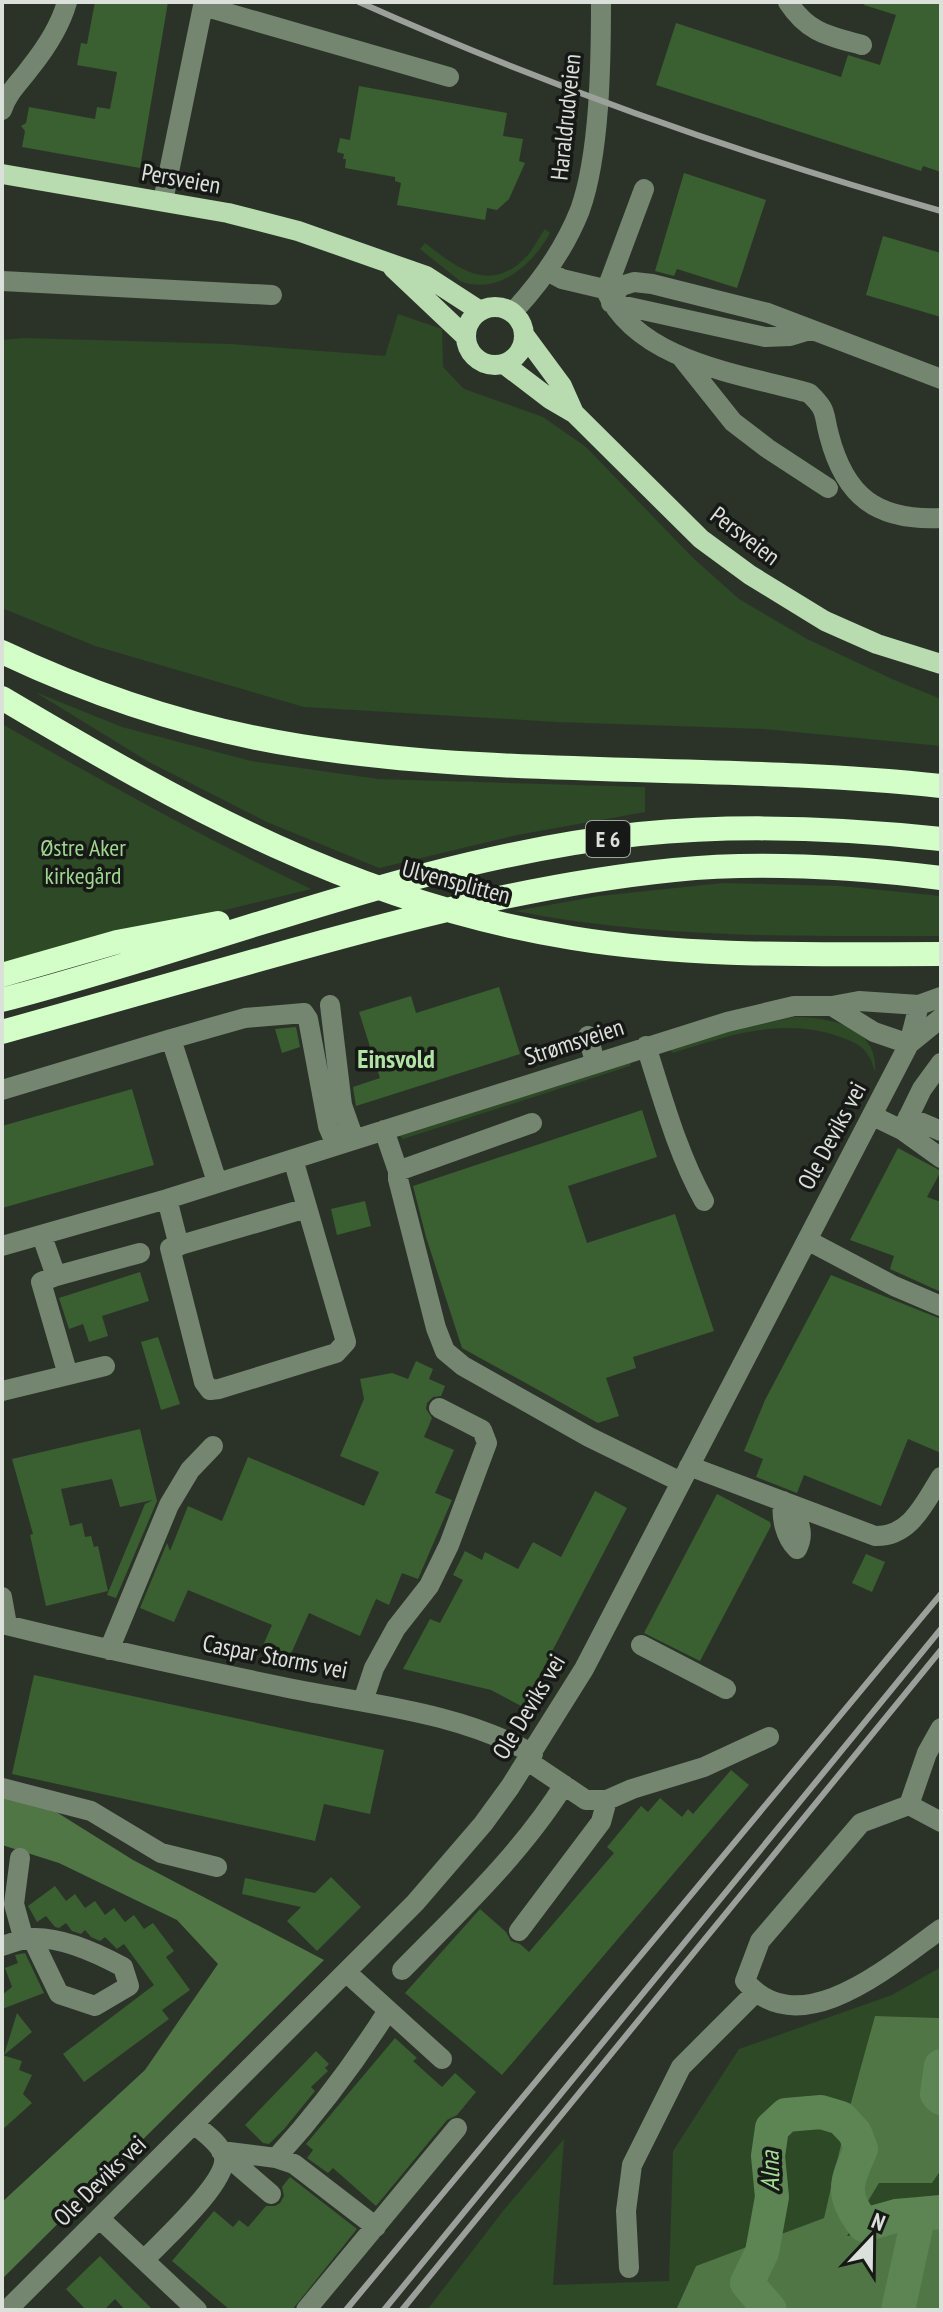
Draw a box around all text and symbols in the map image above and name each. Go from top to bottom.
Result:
street label: Haraldrudveien [543,52,588,182]
street label: Persveien [139,156,223,201]
street label: Persveien [704,499,786,572]
road number: E 6 [586,821,630,857]
park label: Østre Aker kirkegård [40,832,126,891]
street label: Ulvensplitten [399,852,514,911]
street label: Strømsveien [520,1011,627,1072]
district label: Einsvold [357,1042,435,1075]
street label: Ole Deviks vei [790,1077,873,1195]
street label: Caspar Storms vei [200,1627,350,1686]
street label: Ole Deviks vei [485,1649,572,1765]
street label: Ole Deviks vei [47,2129,153,2233]
water label: Alna [753,2149,786,2191]
north arrow [831,2200,911,2280]
text: N [868,2206,889,2237]

